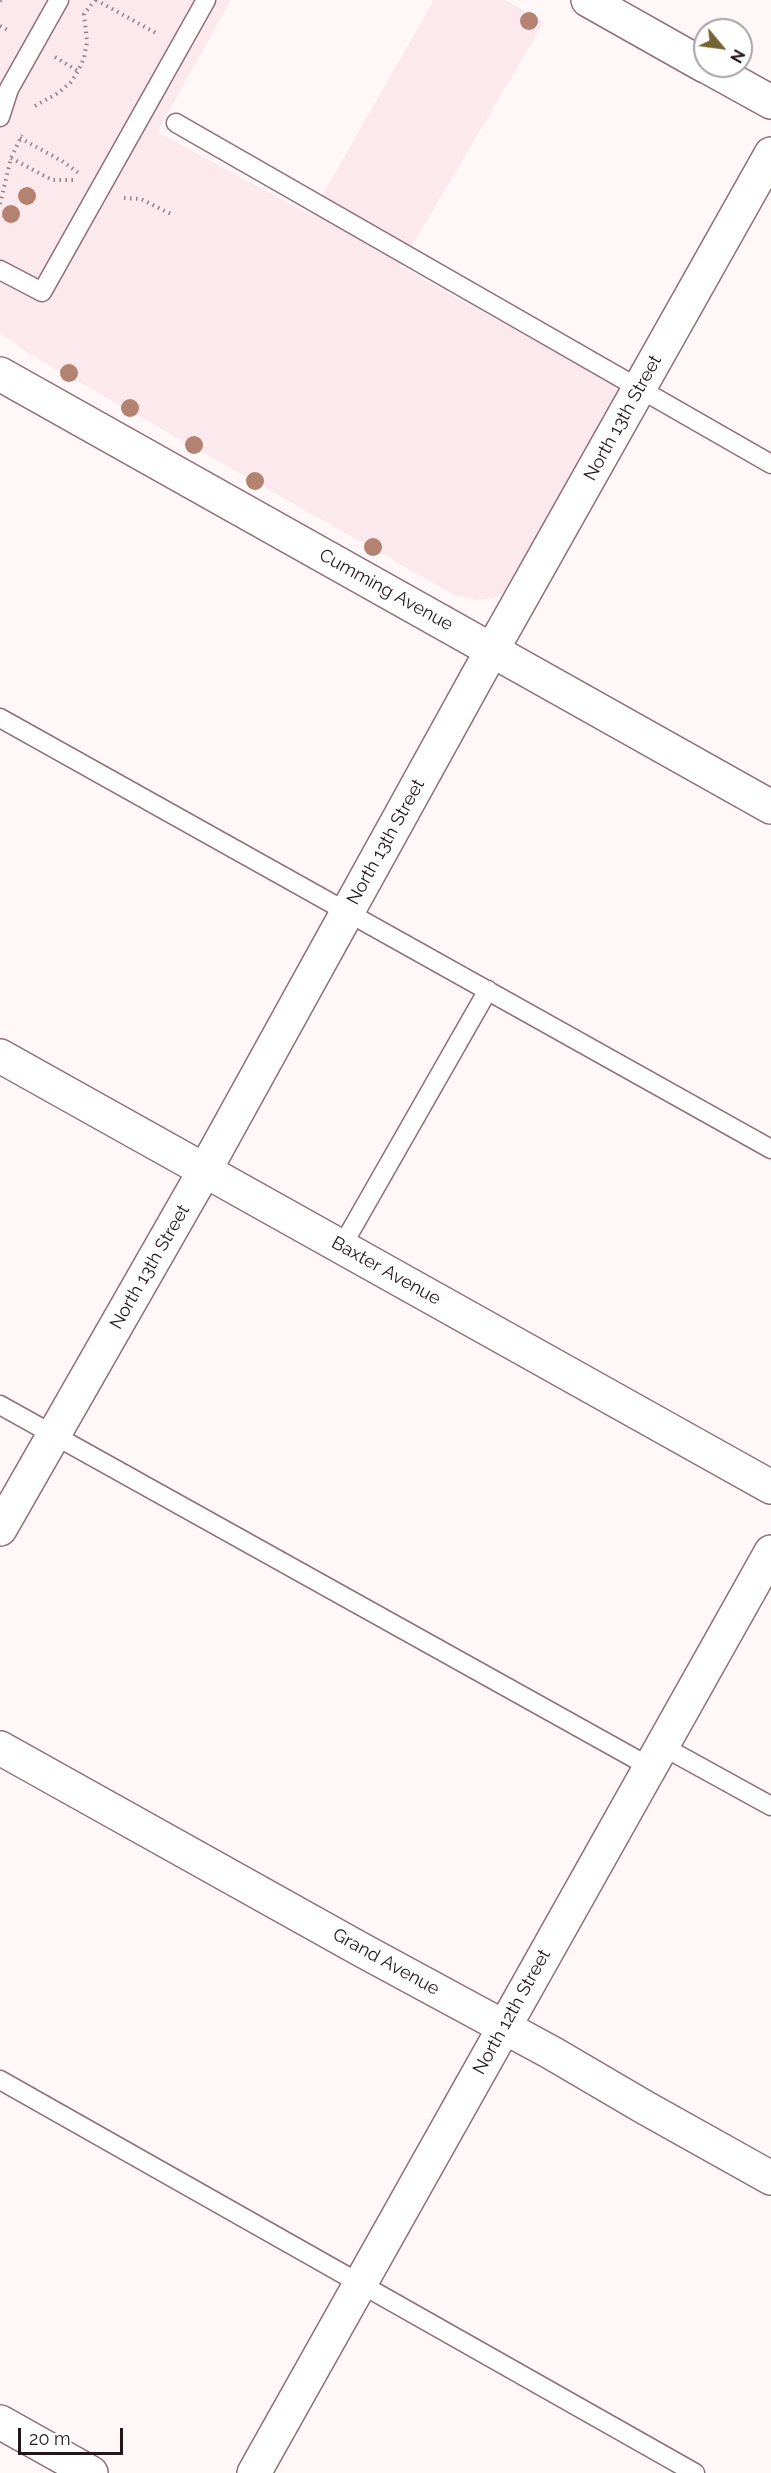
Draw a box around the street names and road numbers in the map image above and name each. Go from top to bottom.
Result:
street label: North 13th Street [580,351,666,485]
street label: Cumming Avenue [315,544,457,636]
street label: North 13th Street [343,775,429,909]
street label: North 13th Street [106,1201,194,1333]
street label: Baxter Avenue [328,1232,444,1310]
street label: Grand Avenue [329,1924,443,2000]
street label: North 12th Street [469,1946,555,2078]

